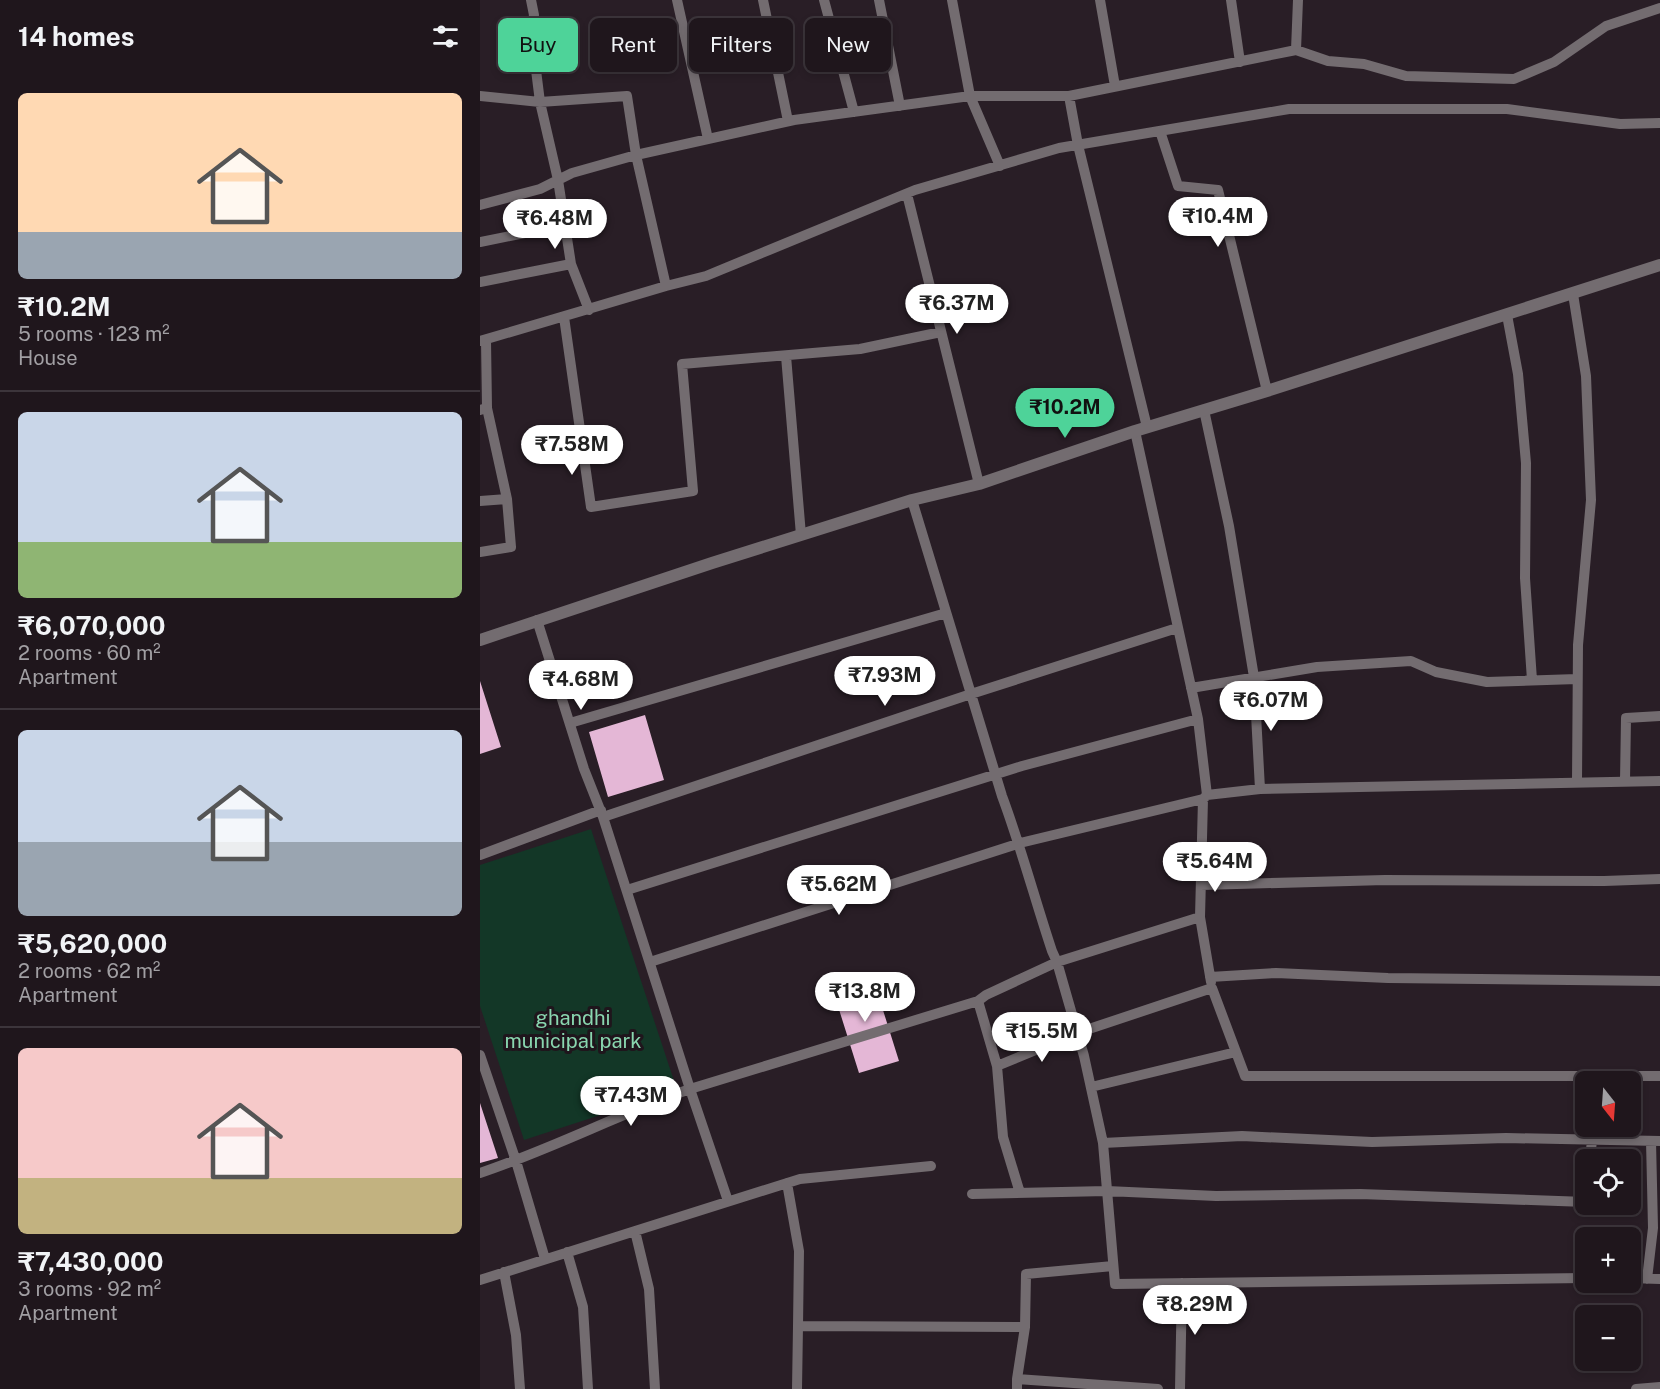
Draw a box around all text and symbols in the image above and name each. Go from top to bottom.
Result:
chip: Buy [498,18,578,72]
chip: Rent [590,18,677,72]
chip: Filters [689,18,793,72]
chip: New [805,18,891,72]
icon: filters [429,20,462,53]
text: 14 homes [18,21,134,52]
icon: home [186,132,294,240]
pin: ₹10.4M [1169,197,1267,248]
pin: ₹6.48M [506,199,604,250]
text: ₹10.4M [1182,204,1254,228]
text: ₹6.48M [517,206,593,230]
pin: ₹6.37M [908,284,1006,335]
text: ₹10.2M [18,291,111,322]
text: ₹6.37M [919,291,995,315]
text: 5 rooms · 123 m² [18,322,170,346]
text: House [18,346,78,370]
pin: ₹10.2M [1016,388,1114,439]
text: ₹10.2M [1029,395,1101,419]
pin: ₹7.58M [523,425,621,476]
text: ₹7.58M [535,432,609,456]
icon: home [186,451,294,559]
text: ₹6,070,000 [18,610,166,641]
text: 2 rooms · 60 m² [18,641,161,665]
pin: ₹7.93M [836,656,934,707]
pin: ₹4.68M [532,660,630,711]
text: ₹7.93M [848,663,922,687]
text: Apartment [18,665,118,689]
text: ₹4.68M [543,667,619,691]
pin: ₹6.07M [1222,681,1320,732]
text: ₹6.07M [1234,688,1308,712]
icon: home [186,769,294,877]
pin: ₹5.64M [1166,842,1264,893]
text: ₹5.64M [1177,849,1253,873]
pin: ₹5.62M [790,865,888,916]
text: ₹5.62M [801,872,877,896]
text: ₹5,620,000 [18,928,167,959]
text: 2 rooms · 62 m² [18,959,160,983]
pin: ₹13.8M [816,972,914,1023]
text: ₹13.8M [829,979,901,1003]
text: Apartment [18,983,118,1007]
park label: ghandhi municipal park [505,1006,642,1053]
pin: ₹15.5M [993,1012,1091,1063]
text: ₹15.5M [1006,1019,1078,1043]
north arrow [1575,1071,1641,1137]
map controls [1575,1071,1641,1371]
pin: ₹7.43M [582,1076,680,1127]
text: ₹7.43M [594,1083,668,1107]
icon: home [186,1087,294,1195]
button: locate [1575,1149,1641,1215]
button: + [1575,1227,1641,1293]
text: ₹7,430,000 [18,1246,164,1277]
text: 3 rooms · 92 m² [18,1277,161,1301]
pin: ₹8.29M [1146,1285,1244,1336]
text: ₹8.29M [1157,1292,1233,1316]
text: Apartment [18,1301,118,1325]
button: − [1575,1305,1641,1371]

